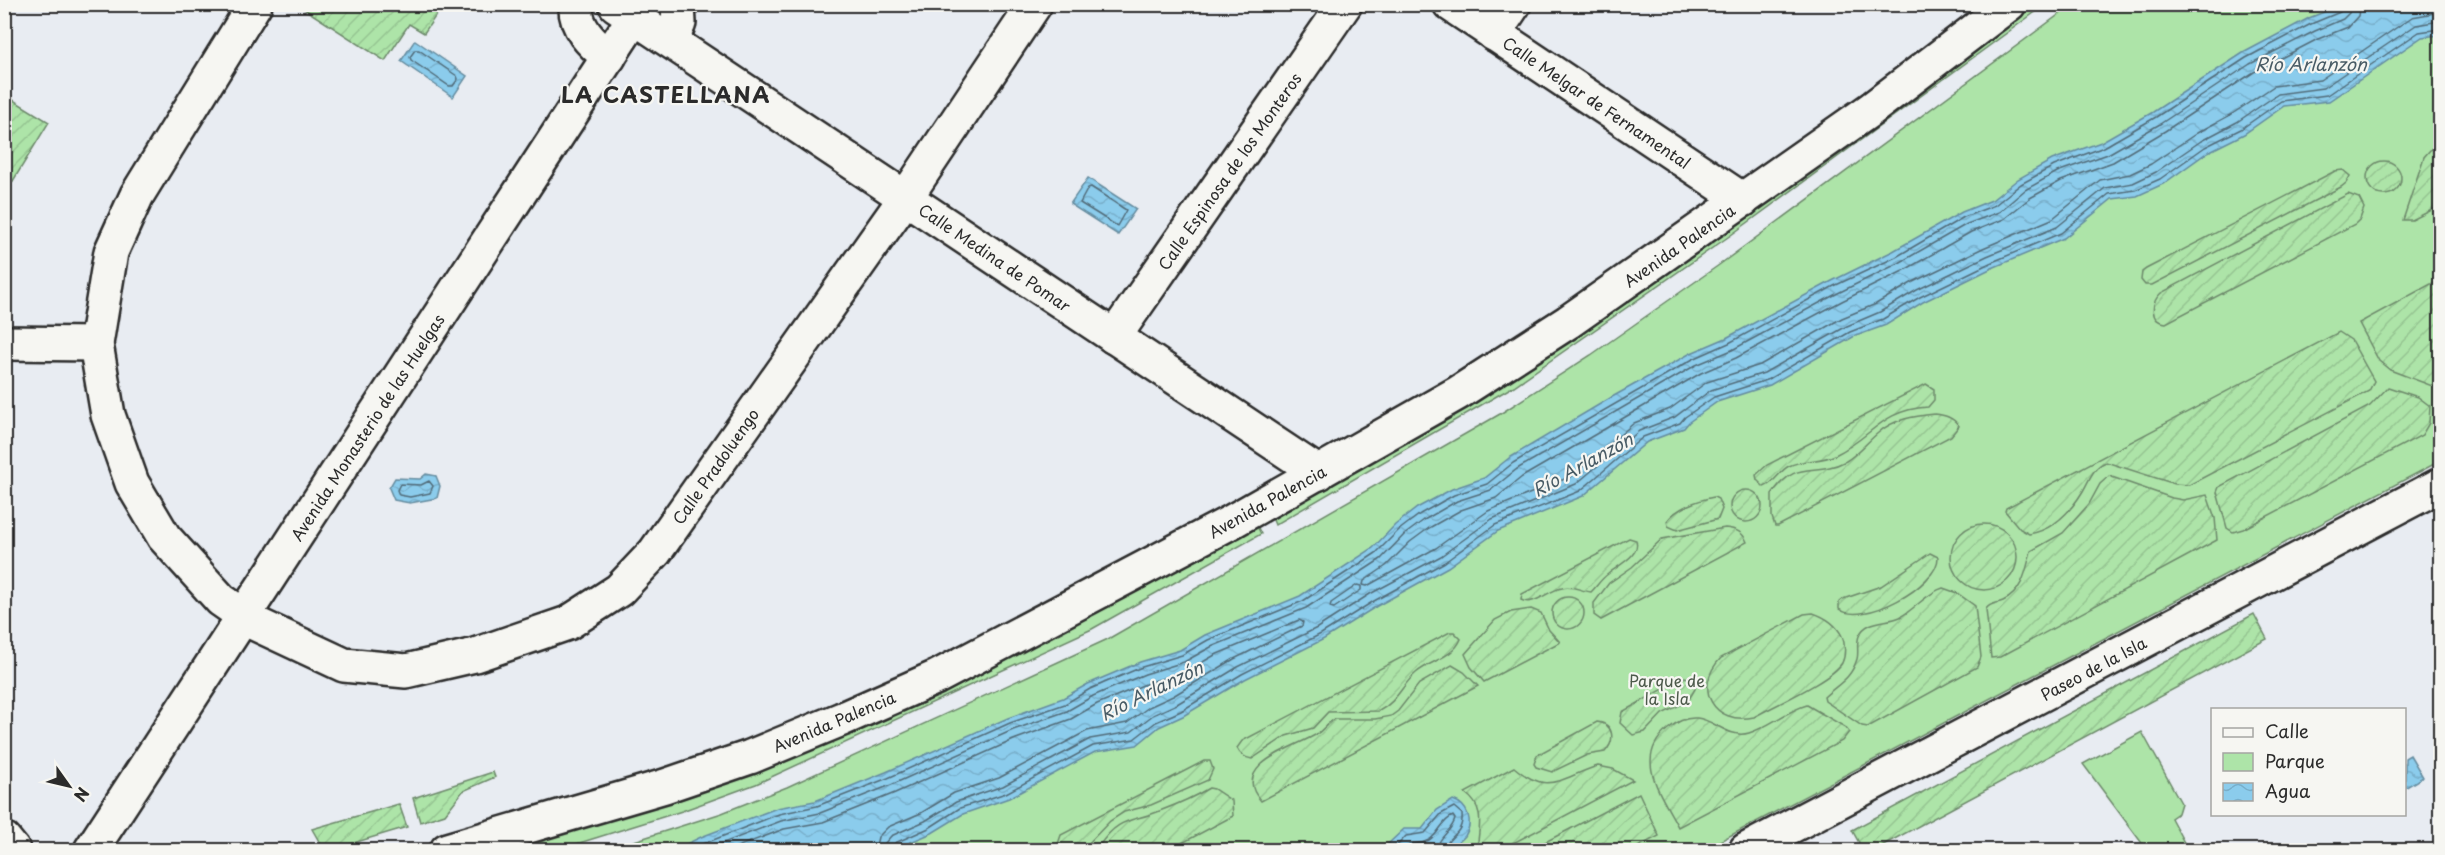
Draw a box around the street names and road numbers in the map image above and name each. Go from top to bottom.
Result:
street label: Calle Melgar de Fernamental [1498,30,1696,174]
street label: Calle Espinosa de los Monteros [1151,67,1307,275]
street label: Calle Medina de Pomar [914,197,1076,317]
street label: Avenida Palencia [1618,197,1740,292]
street label: Avenida Monasterio de las Huelgas [284,309,450,545]
street label: Calle Pradoluengo [666,403,764,529]
street label: Avenida Palencia [1204,459,1330,543]
street label: Paseo de la Isla [2036,630,2150,706]
street label: Avenida Palencia [769,684,899,758]

